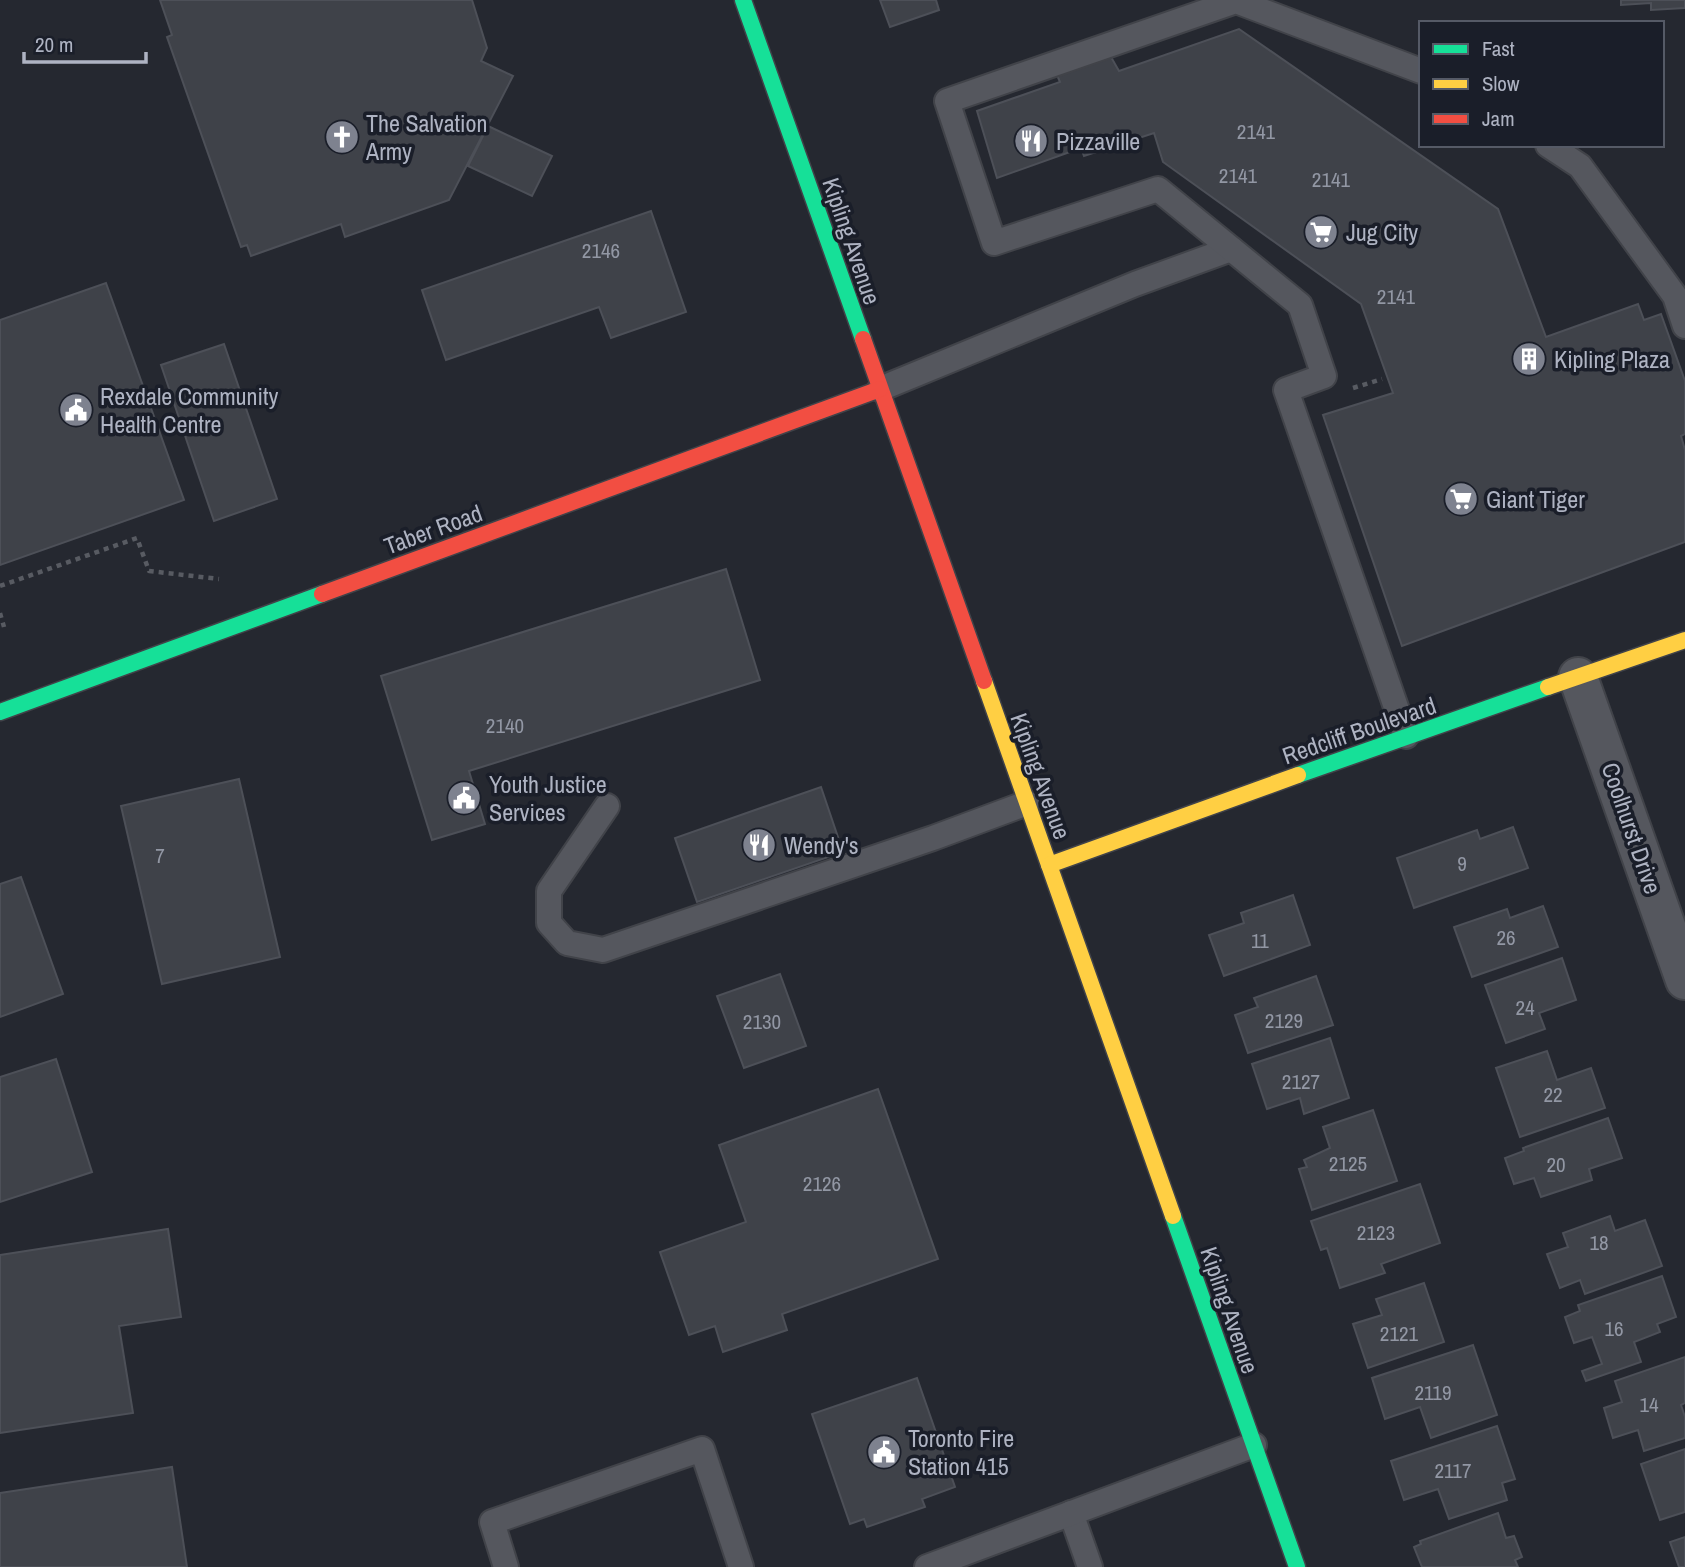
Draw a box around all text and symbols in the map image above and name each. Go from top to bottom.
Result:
scale bar [24,21,147,65]
legend [1419,21,1664,147]
text: 20 m [35,30,73,59]
text: Fast [1482,34,1515,63]
text: Slow [1482,69,1520,98]
text: Jam [1482,104,1515,133]
place label: The Salvation Army [365,107,487,167]
house number: 2141 [1237,117,1276,146]
church icon: The Salvation Army [323,118,361,156]
restaurant icon: Pizzaville [1012,122,1050,160]
place label: Pizzaville [1056,125,1140,157]
house number: 2141 [1219,161,1258,190]
house number: 2141 [1312,165,1351,194]
street label: Kipling Avenue [815,173,889,309]
supermarket icon: Jug City [1302,213,1340,251]
place label: Jug City [1346,216,1418,248]
house number: 2146 [582,236,620,265]
house number: 2141 [1377,282,1416,311]
building icon: Kipling Plaza [1510,340,1548,378]
place label: Kipling Plaza [1554,343,1670,375]
place label: Rexdale Community Health Centre [100,380,278,440]
public building icon: Rexdale Community Health Centre [57,391,95,429]
supermarket icon: Giant Tiger [1442,480,1480,518]
place label: Giant Tiger [1486,483,1585,515]
street label: Taber Road [380,497,486,561]
street label: Redcliff Boulevard [1278,689,1440,771]
street label: Kipling Avenue [1003,708,1079,844]
house number: 2140 [486,711,524,740]
street label: Coolhurst Drive [1595,758,1669,898]
place label: Youth Justice Services [489,768,607,828]
public building icon: Youth Justice Services [445,779,483,817]
restaurant icon: Wendy's [740,826,778,864]
place label: Wendy's [784,829,859,861]
house number: 7 [155,841,165,870]
house number: 9 [1457,849,1467,878]
house number: 26 [1496,923,1516,952]
house number: 11 [1251,926,1269,955]
house number: 24 [1515,993,1535,1022]
house number: 2129 [1265,1006,1303,1035]
house number: 2130 [743,1007,781,1036]
house number: 2127 [1282,1067,1320,1096]
house number: 22 [1543,1080,1563,1109]
house number: 2125 [1329,1149,1367,1178]
house number: 20 [1546,1150,1566,1179]
house number: 2126 [803,1169,841,1198]
house number: 2123 [1357,1218,1395,1247]
house number: 18 [1589,1228,1609,1257]
street label: Kipling Avenue [1193,1242,1267,1378]
house number: 16 [1604,1314,1624,1343]
house number: 2121 [1380,1319,1419,1348]
house number: 2119 [1414,1378,1452,1407]
house number: 14 [1639,1390,1659,1419]
place label: Toronto Fire Station 415 [908,1422,1014,1482]
public building icon: Toronto Fire Station 415 [865,1433,903,1471]
house number: 2117 [1434,1456,1472,1485]

